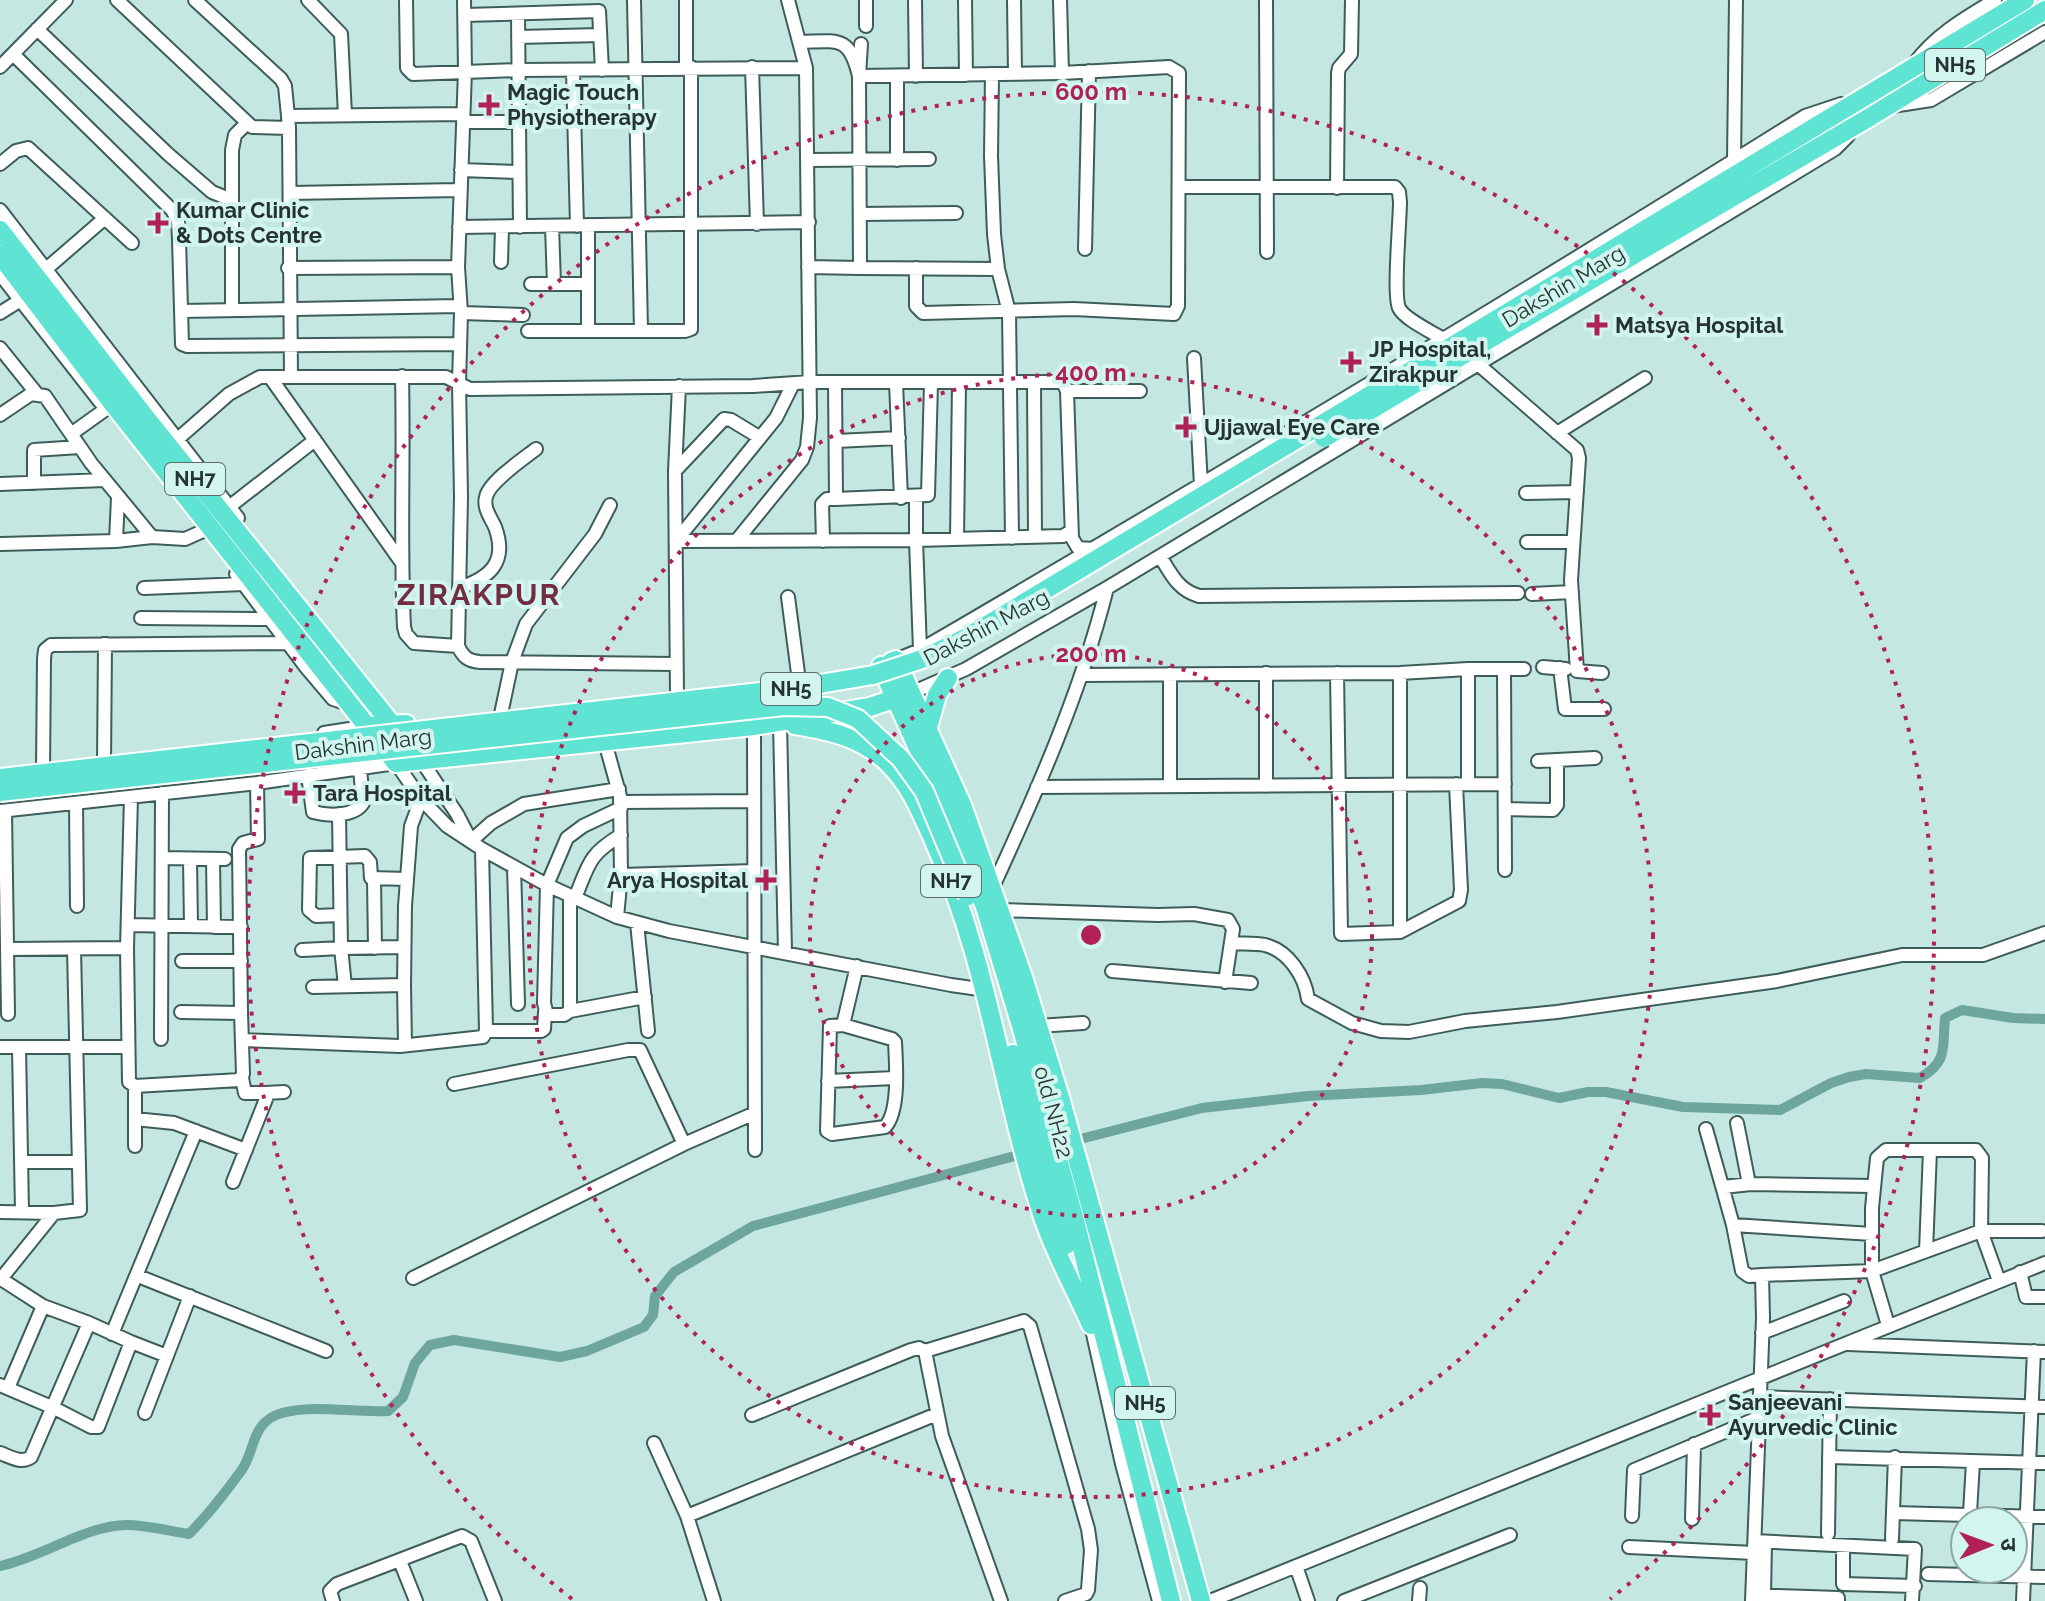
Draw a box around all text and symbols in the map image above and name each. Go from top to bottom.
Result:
road number: NH5 [1925,49,1985,81]
text: 600 m [1055,77,1127,106]
place label: Magic Touch Physiotherapy [507,79,657,130]
marker: Magic Touch Physiotherapy [478,94,500,116]
place label: Kumar Clinic & Dots Centre [176,197,322,248]
marker: Kumar Clinic & Dots Centre [147,212,169,234]
street label: Dakshin Marg [1497,239,1629,333]
place label: Matsya Hospital [1615,312,1784,338]
marker: Matsya Hospital [1586,314,1608,336]
place label: JP Hospital, Zirakpur [1369,336,1491,387]
marker: JP Hospital, Zirakpur [1340,351,1362,373]
text: 400 m [1055,358,1127,387]
place label: Ujjawal Eye Care [1204,414,1380,440]
marker: Ujjawal Eye Care [1175,416,1197,438]
road number: NH7 [165,463,225,495]
district label: ZIRAKPUR [397,577,561,612]
street label: Dakshin Marg [919,583,1053,671]
text: 200 m [1055,639,1127,668]
road number: NH5 [761,673,821,705]
street label: Dakshin Marg [293,723,433,765]
place label: Tara Hospital [313,780,453,806]
marker: Tara Hospital [284,782,306,804]
road number: NH7 [921,865,981,897]
place label: Arya Hospital [607,867,749,893]
marker: Arya Hospital [755,869,777,891]
centre of rings [1077,921,1105,949]
street label: old NH22 [1029,1063,1079,1161]
road number: NH5 [1115,1387,1175,1419]
place label: Sanjeevani Ayurvedic Clinic [1728,1389,1898,1440]
marker: Sanjeevani Ayurvedic Clinic [1699,1404,1721,1426]
north arrow [1949,1505,2029,1585]
text: उ [1996,1538,2022,1552]

